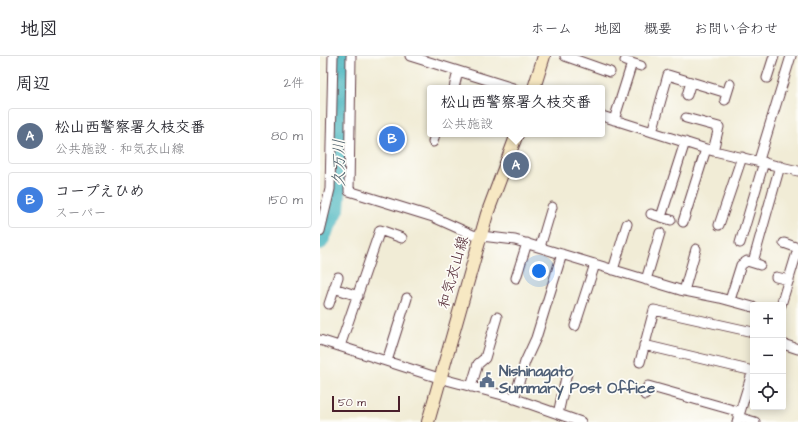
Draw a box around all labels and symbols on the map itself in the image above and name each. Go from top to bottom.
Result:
pin: B [379,124,405,154]
water label: 久万川 [328,139,350,187]
pin: A [503,150,529,180]
street label: 和気衣山線 [433,233,474,311]
your location [529,261,549,281]
place label: Nishinagato Summary Post Office [498,361,655,400]
public building icon: Nishinagato Summary Post Office [478,371,496,389]
scale bar [332,394,400,413]

